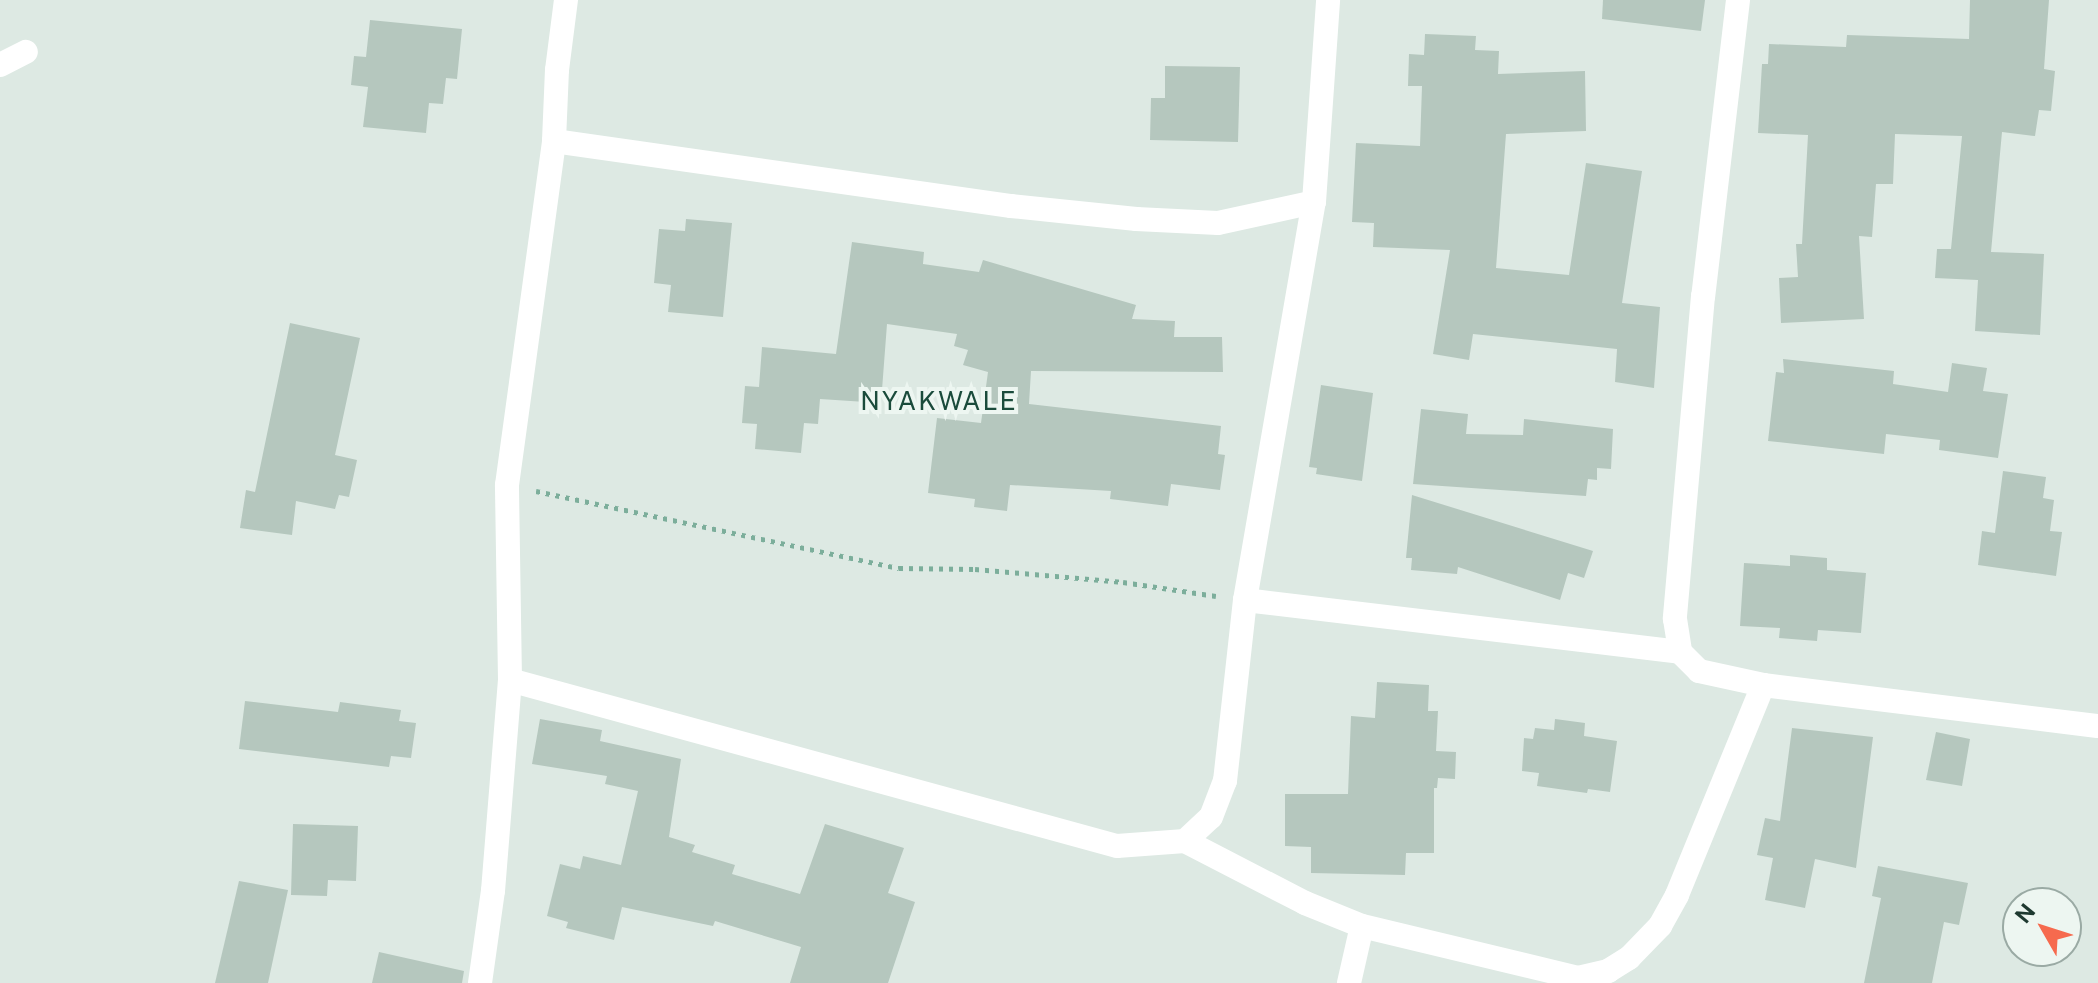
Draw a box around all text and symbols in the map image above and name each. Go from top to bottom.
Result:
district label: NYAKWALE [860,385,1018,417]
north arrow [2002,887,2082,967]
text: N [2009,898,2040,928]

